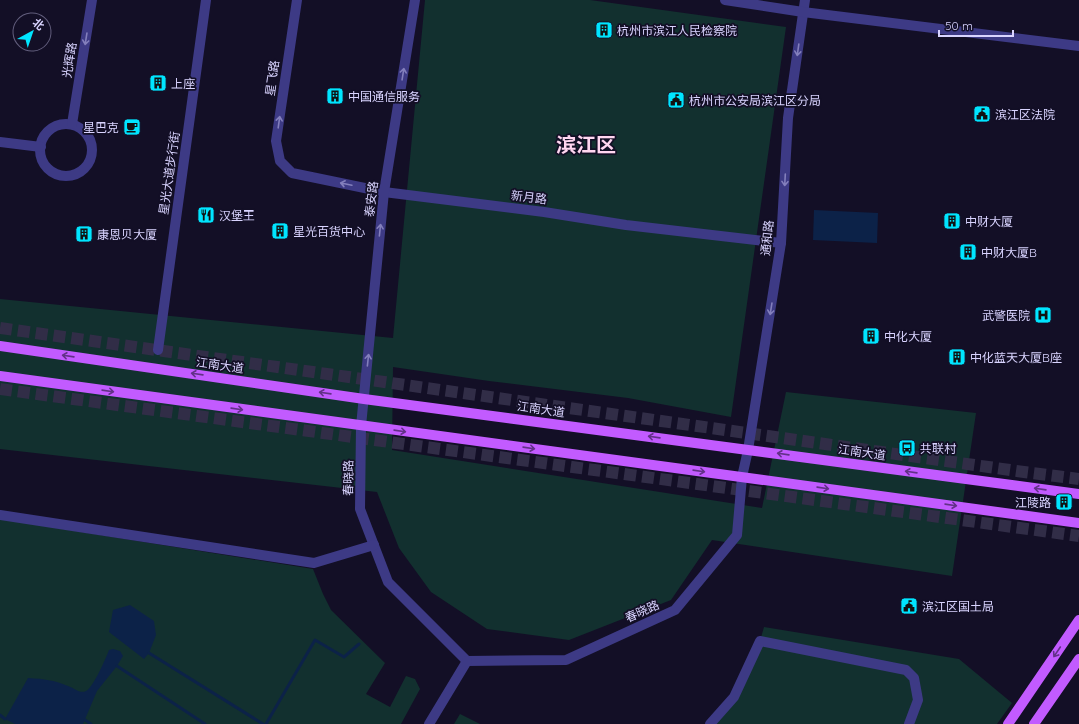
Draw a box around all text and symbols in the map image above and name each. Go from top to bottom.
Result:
north arrow [12,12,52,52]
scale bar [939,12,1013,38]
text: 北 [30,15,47,33]
text: 50 m [945,18,973,33]
building icon: 杭州市滨江人民检察院 [594,20,614,40]
place label: 杭州市滨江人民检察院 [617,23,737,38]
one-way arrow [82,32,90,45]
street label: 光辉路 [59,41,79,79]
one-way arrow [794,43,802,56]
street label: 星飞路 [262,59,282,97]
one-way arrow [399,68,407,81]
building icon: 上座 [148,73,168,93]
place label: 上座 [171,76,195,91]
building icon: 中国通信服务 [325,86,345,106]
place label: 中国通信服务 [348,89,420,104]
public building icon: 杭州市公安局滨江区分局 [666,90,686,110]
place label: 杭州市公安局滨江区分局 [689,93,821,108]
public building icon: 滨江区法院 [972,104,992,124]
place label: 滨江区法院 [995,107,1055,122]
one-way arrow [275,116,283,129]
cafe icon: 星巴克 [122,117,142,137]
place label: 星巴克 [83,120,119,135]
street label: 星光大道步行街 [156,130,182,216]
district label: 滨江区 [556,132,616,157]
one-way arrow [781,173,788,186]
one-way arrow [340,180,353,188]
street label: 泰安路 [361,180,381,218]
street label: 新月路 [510,187,548,207]
restaurant icon: 汉堡王 [196,205,216,225]
place label: 汉堡王 [219,208,255,223]
building icon: 中财大厦 [942,211,962,231]
place label: 中财大厦 [965,214,1013,229]
street label: 通和路 [758,219,776,257]
building icon: 星光百货中心 [270,221,290,241]
building icon: 康恩贝大厦 [74,224,94,244]
place label: 星光百货中心 [293,224,365,239]
one-way arrow [377,224,384,237]
place label: 康恩贝大厦 [97,227,157,242]
building icon: 中财大厦B [958,242,978,262]
place label: 中财大厦B [981,245,1037,260]
one-way arrow [767,302,775,315]
hospital icon: 武警医院 [1033,305,1053,325]
place label: 武警医院 [982,308,1030,323]
building icon: 中化大厦 [861,326,881,346]
place label: 中化大厦 [884,329,932,344]
building icon: 中化蓝天大厦B座 [947,347,967,367]
place label: 中化蓝天大厦B座 [970,350,1062,365]
one-way arrow [62,352,75,360]
street label: 江南大道 [195,354,245,376]
one-way arrow [364,354,371,367]
one-way arrow [191,370,204,378]
one-way arrow [101,387,114,395]
one-way arrow [319,389,332,397]
street label: 江南大道 [516,398,566,420]
one-way arrow [230,405,243,413]
one-way arrow [393,427,406,435]
one-way arrow [648,433,661,441]
bus stop icon: 共联村 [897,438,917,458]
street label: 江南大道 [837,441,887,463]
place label: 共联村 [920,441,957,456]
one-way arrow [522,444,535,452]
one-way arrow [777,450,790,458]
street label: 春晓路 [340,460,356,496]
one-way arrow [692,467,705,475]
one-way arrow [905,468,918,476]
one-way arrow [816,484,829,491]
one-way arrow [1034,485,1047,492]
building icon: 江陵路 [1054,492,1074,512]
place label: 江陵路 [1015,495,1051,510]
one-way arrow [945,501,958,509]
public building icon: 滨江区国土局 [899,596,919,616]
street label: 春晓路 [622,597,662,625]
place label: 滨江区国土局 [922,599,994,614]
one-way arrow [1053,647,1061,658]

